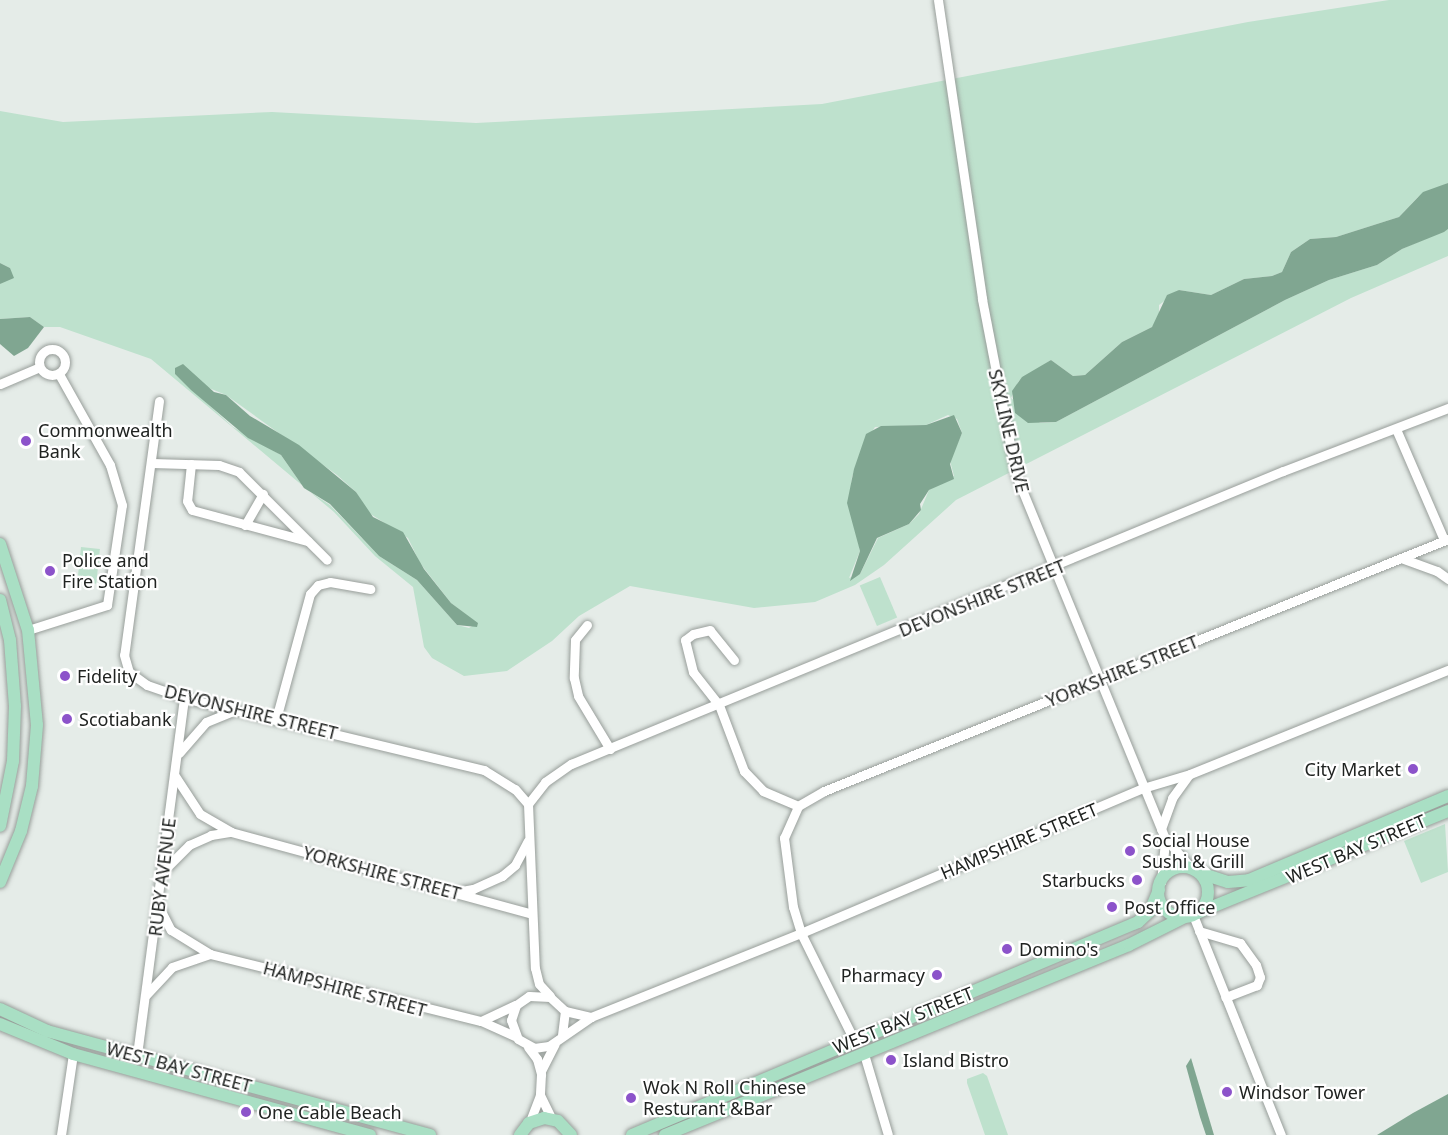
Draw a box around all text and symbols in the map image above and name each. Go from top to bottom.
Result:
street label: SKYLINE DRIVE [984,367,1034,495]
place label: Commonwealth Bank [38,420,173,462]
marker: Commonwealth Bank [19,434,33,448]
place label: Police and Fire Station [62,550,158,592]
street label: DEVONSHIRE STREET [896,555,1068,641]
marker: Police and Fire Station [43,564,57,578]
street label: YORKSHIRE STREET [1043,631,1201,711]
place label: Fidelity [77,665,137,687]
marker: Fidelity [58,669,72,683]
street label: DEVONSHIRE STREET [162,680,340,744]
place label: Scotiabank [79,708,172,730]
marker: Scotiabank [60,712,74,726]
place label: City Market [1305,758,1401,780]
marker: City Market [1406,762,1420,776]
street label: HAMPSHIRE STREET [937,798,1101,884]
street label: WEST BAY STREET [1283,810,1429,888]
street label: RUBY AVENUE [144,816,180,938]
place label: Social House Sushi & Grill [1142,830,1250,872]
street label: YORKSHIRE STREET [301,842,463,904]
marker: Social House Sushi & Grill [1123,844,1137,858]
place label: Starbucks [1042,869,1125,891]
marker: Starbucks [1130,873,1144,887]
place label: Post Office [1124,896,1215,918]
marker: Post Office [1105,900,1119,914]
place label: Domino's [1019,938,1098,960]
marker: Domino's [1000,942,1014,956]
street label: HAMPSHIRE STREET [261,957,429,1021]
place label: Pharmacy [841,964,925,986]
marker: Pharmacy [930,968,944,982]
street label: WEST BAY STREET [830,982,976,1058]
street label: WEST BAY STREET [104,1037,254,1097]
place label: Island Bistro [903,1049,1009,1071]
marker: Island Bistro [884,1053,898,1067]
place label: Wok N Roll Chinese Resturant &Bar [643,1077,806,1120]
place label: Windsor Tower [1239,1081,1365,1103]
marker: Windsor Tower [1220,1085,1234,1099]
marker: Wok N Roll Chinese Resturant &Bar [624,1091,638,1105]
place label: One Cable Beach [258,1101,402,1123]
marker: One Cable Beach [239,1105,253,1119]

